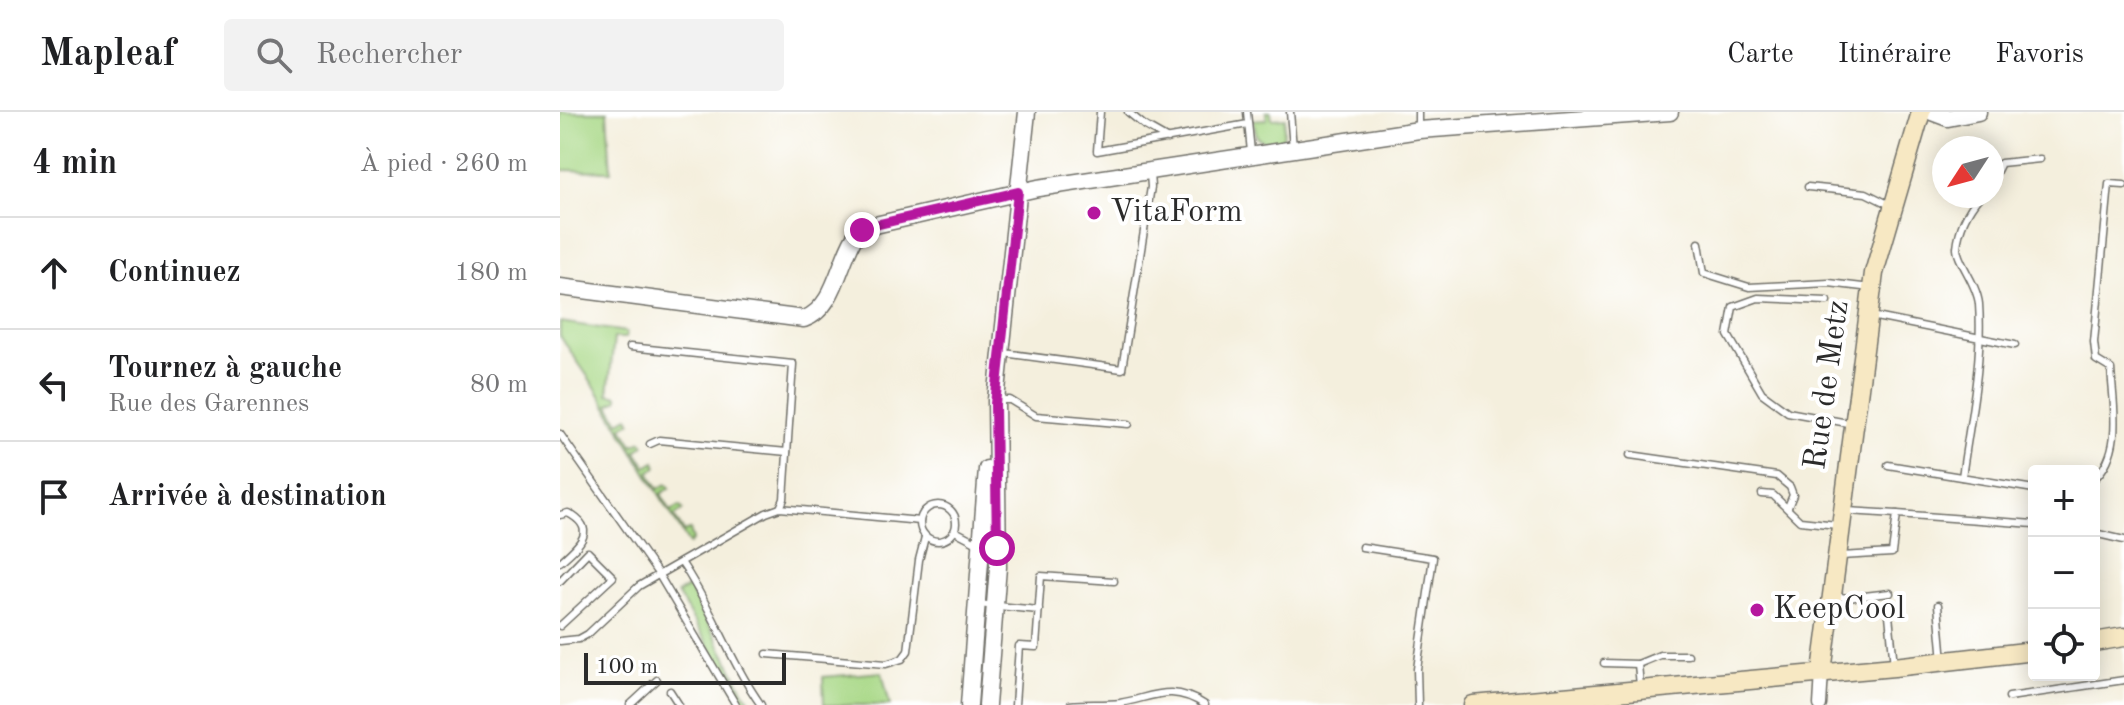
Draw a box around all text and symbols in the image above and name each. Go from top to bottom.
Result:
search box [224,19,784,91]
icon: search [252,33,296,77]
text: Mapleaf [40,36,176,74]
text: Rechercher [316,40,462,70]
text: Carte [1727,41,1794,69]
text: Itinéraire [1838,41,1951,69]
text: Favoris [1995,41,2084,69]
north arrow [1932,136,2004,208]
text: 4 min [32,147,117,181]
text: À pied · 260 m [360,151,528,177]
place label: VitaForm [1110,197,1243,229]
marker: VitaForm [1085,204,1103,222]
route end [844,212,880,248]
icon: ahead [32,251,76,295]
text: Continuez [108,258,241,288]
text: 180 m [455,260,528,286]
street label: Rue de Metz [1800,298,1856,472]
text: Tournez à gauche [108,354,342,384]
icon: left [32,363,76,407]
text: 80 m [470,372,528,398]
text: Rue des Garennes [108,391,309,417]
map controls [2028,465,2100,681]
button: + [2028,465,2100,537]
icon: arrive [32,475,76,519]
text: Arrivée à destination [108,482,387,512]
route start [979,530,1015,566]
button: − [2028,537,2100,609]
place label: KeepCool [1773,594,1905,626]
marker: KeepCool [1748,601,1766,619]
button: locate [2028,609,2100,681]
scale bar [584,649,786,685]
text: 100 m [596,656,658,678]

